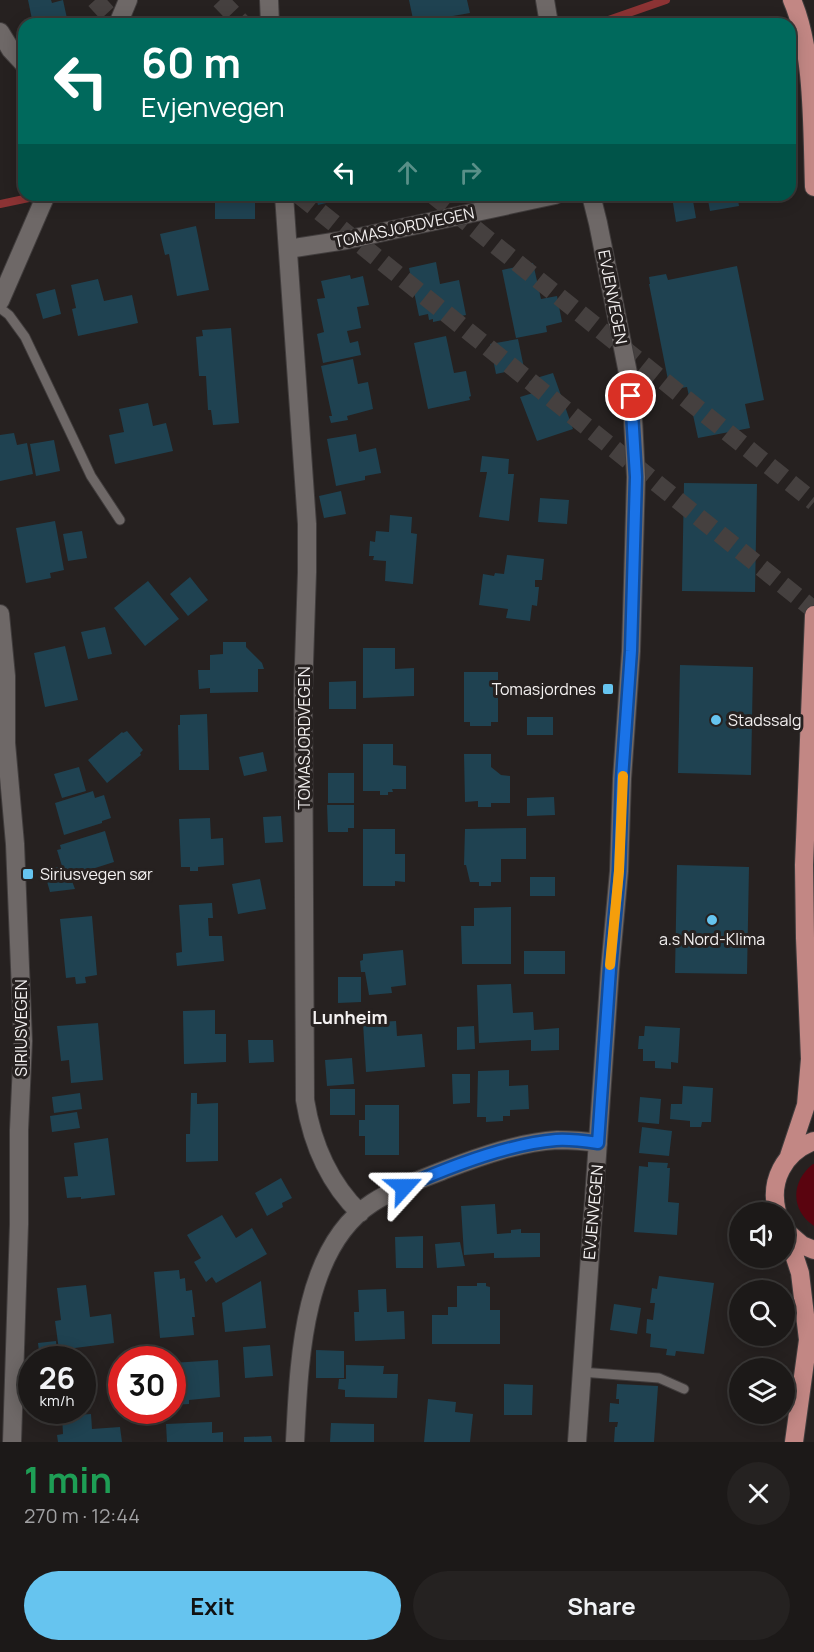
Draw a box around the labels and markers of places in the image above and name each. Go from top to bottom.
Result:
pin [605,370,656,421]
place label: Tomasjordnes [492,678,596,700]
marker: Tomasjordnes [601,682,615,696]
place label: Stadssalg [728,709,802,731]
marker: Stadssalg [709,713,723,727]
place label: Siriusvegen sør [40,863,153,885]
marker: Siriusvegen sør [21,867,35,881]
marker: a.s Nord-Klima [705,913,719,927]
place label: a.s Nord-Klima [659,928,765,950]

